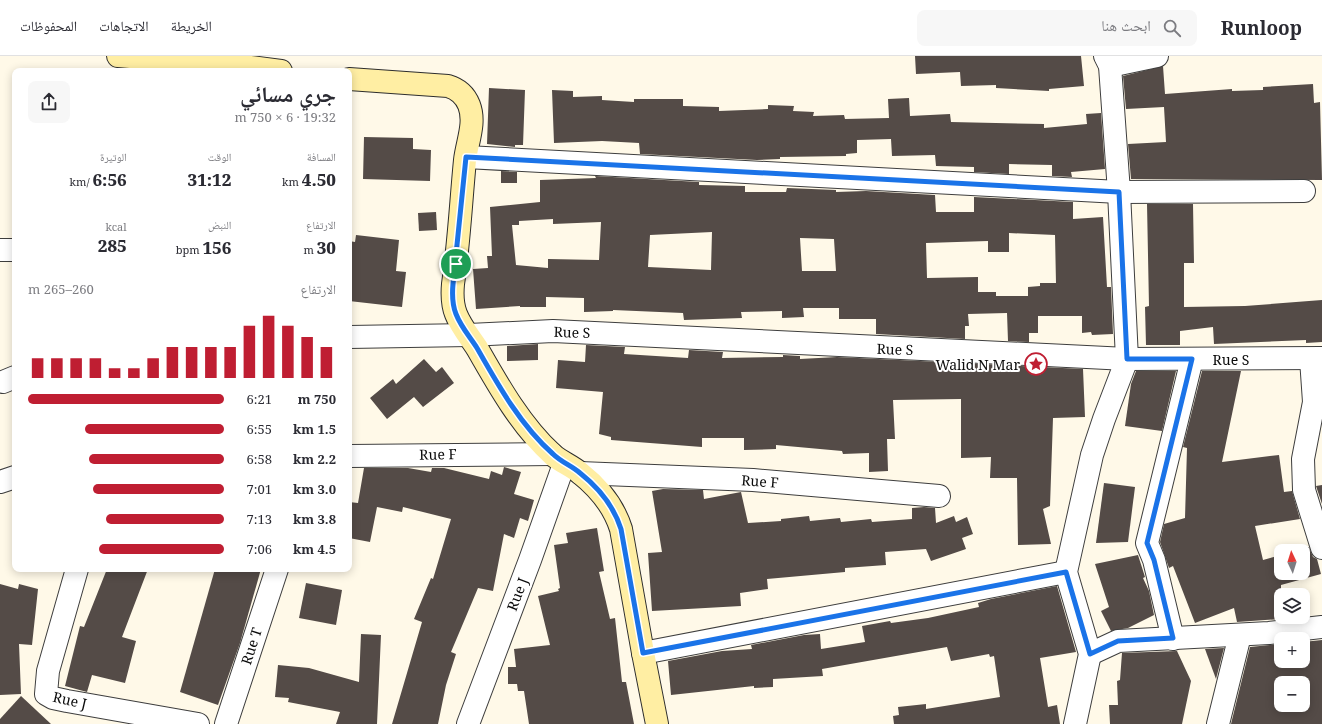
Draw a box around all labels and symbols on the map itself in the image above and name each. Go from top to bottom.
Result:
pin [439,247,473,281]
street label: Rue S [553,322,591,342]
street label: Rue S [876,339,914,359]
street label: Rue S [1213,350,1249,369]
place icon: Walid N Mar [1023,351,1049,377]
place label: Walid N Mar [935,355,1020,374]
street label: Rue F [419,444,457,464]
street label: Rue F [741,470,779,492]
north arrow [1274,544,1310,580]
street label: Rue J [502,575,532,613]
street label: Rue T [236,625,266,667]
street label: Rue J [51,687,89,713]

